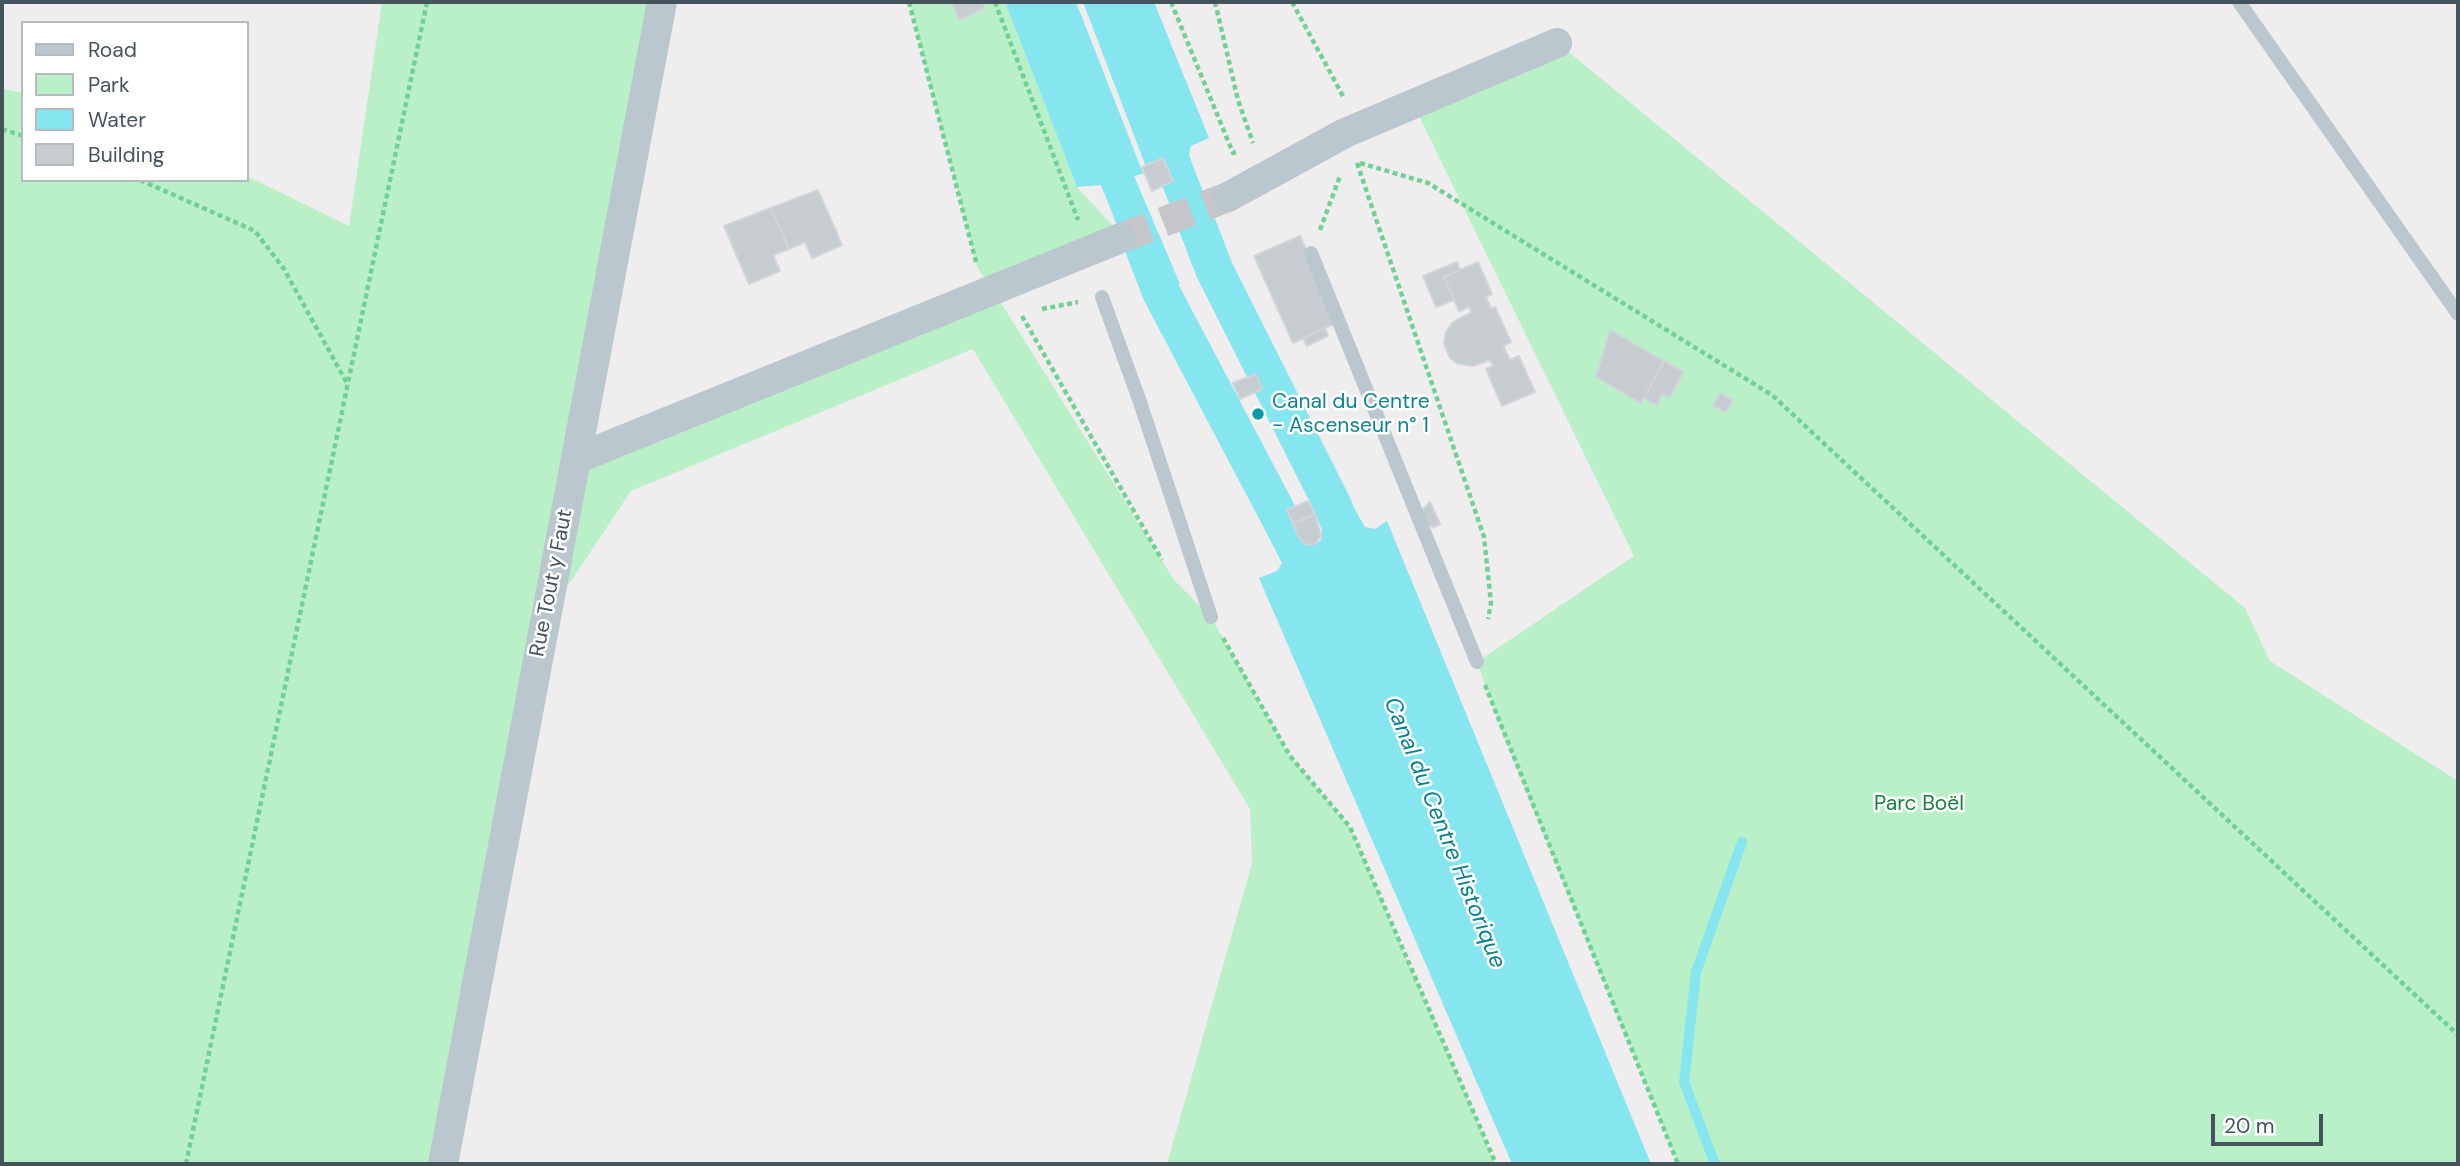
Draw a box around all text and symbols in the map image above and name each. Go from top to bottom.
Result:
legend [21,21,248,182]
text: Road [88,36,137,64]
text: Park [88,71,129,99]
text: Water [88,106,146,134]
text: Building [88,141,164,169]
place label: Canal du Centre - Ascenseur n° 1 [1272,389,1430,439]
marker: Canal du Centre - Ascenseur n° 1 [1250,406,1266,422]
street label: Rue Tout y Faut [525,507,579,659]
water label: Canal du Centre Historique [1377,693,1511,973]
park label: Parc Boël [1874,791,1964,817]
scale bar [2215,1100,2327,1144]
text: 20 m [2224,1112,2275,1140]

